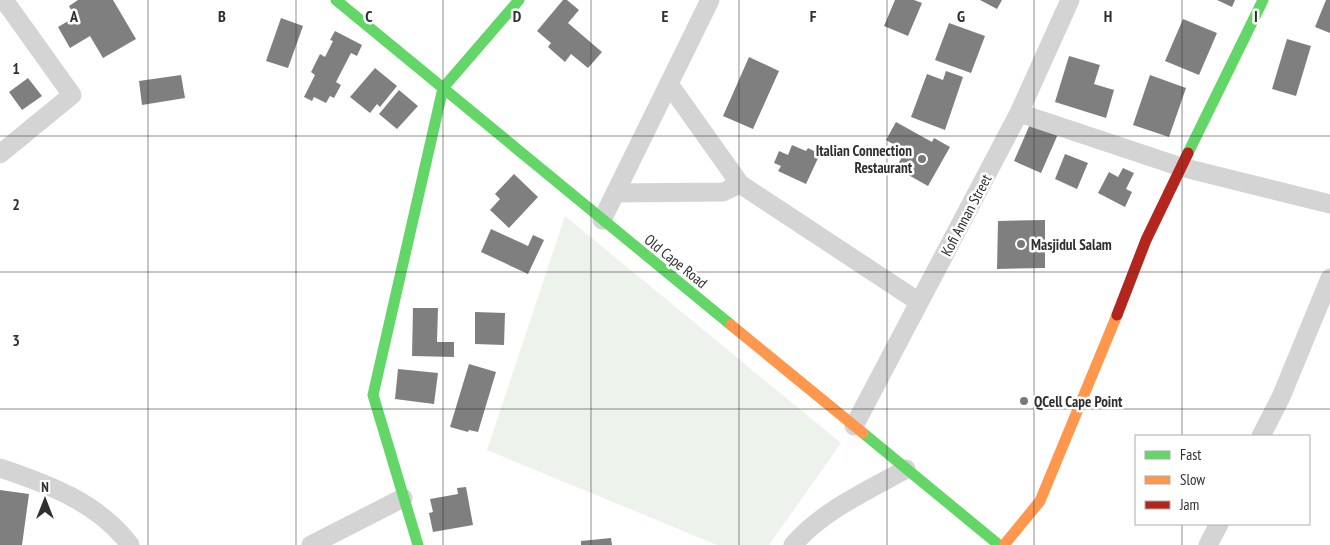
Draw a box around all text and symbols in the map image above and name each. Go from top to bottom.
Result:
text: A [69,6,79,26]
text: B [218,6,226,26]
text: C [365,6,373,26]
text: D [513,6,522,26]
text: E [662,6,669,26]
text: F [810,6,817,26]
text: G [957,6,965,26]
text: H [1104,6,1112,26]
text: I [1254,6,1258,26]
text: 1 [12,58,20,78]
place label: Italian Connection Restaurant [816,141,913,177]
marker: Italian Connection Restaurant [916,153,928,165]
street label: Kofi Annan Street [937,171,995,259]
text: 2 [12,194,20,214]
street label: Old Cape Road [641,230,711,292]
place label: Masjidul Salam [1031,235,1112,254]
marker: Masjidul Salam [1015,238,1027,250]
text: 3 [12,330,20,350]
place label: QCell Cape Point [1034,392,1123,411]
marker: QCell Cape Point [1018,395,1030,407]
legend [1135,435,1310,525]
text: Fast [1180,445,1201,464]
text: Slow [1180,470,1205,489]
north arrow [20,475,70,525]
text: N [41,478,49,496]
text: Jam [1179,495,1199,514]

